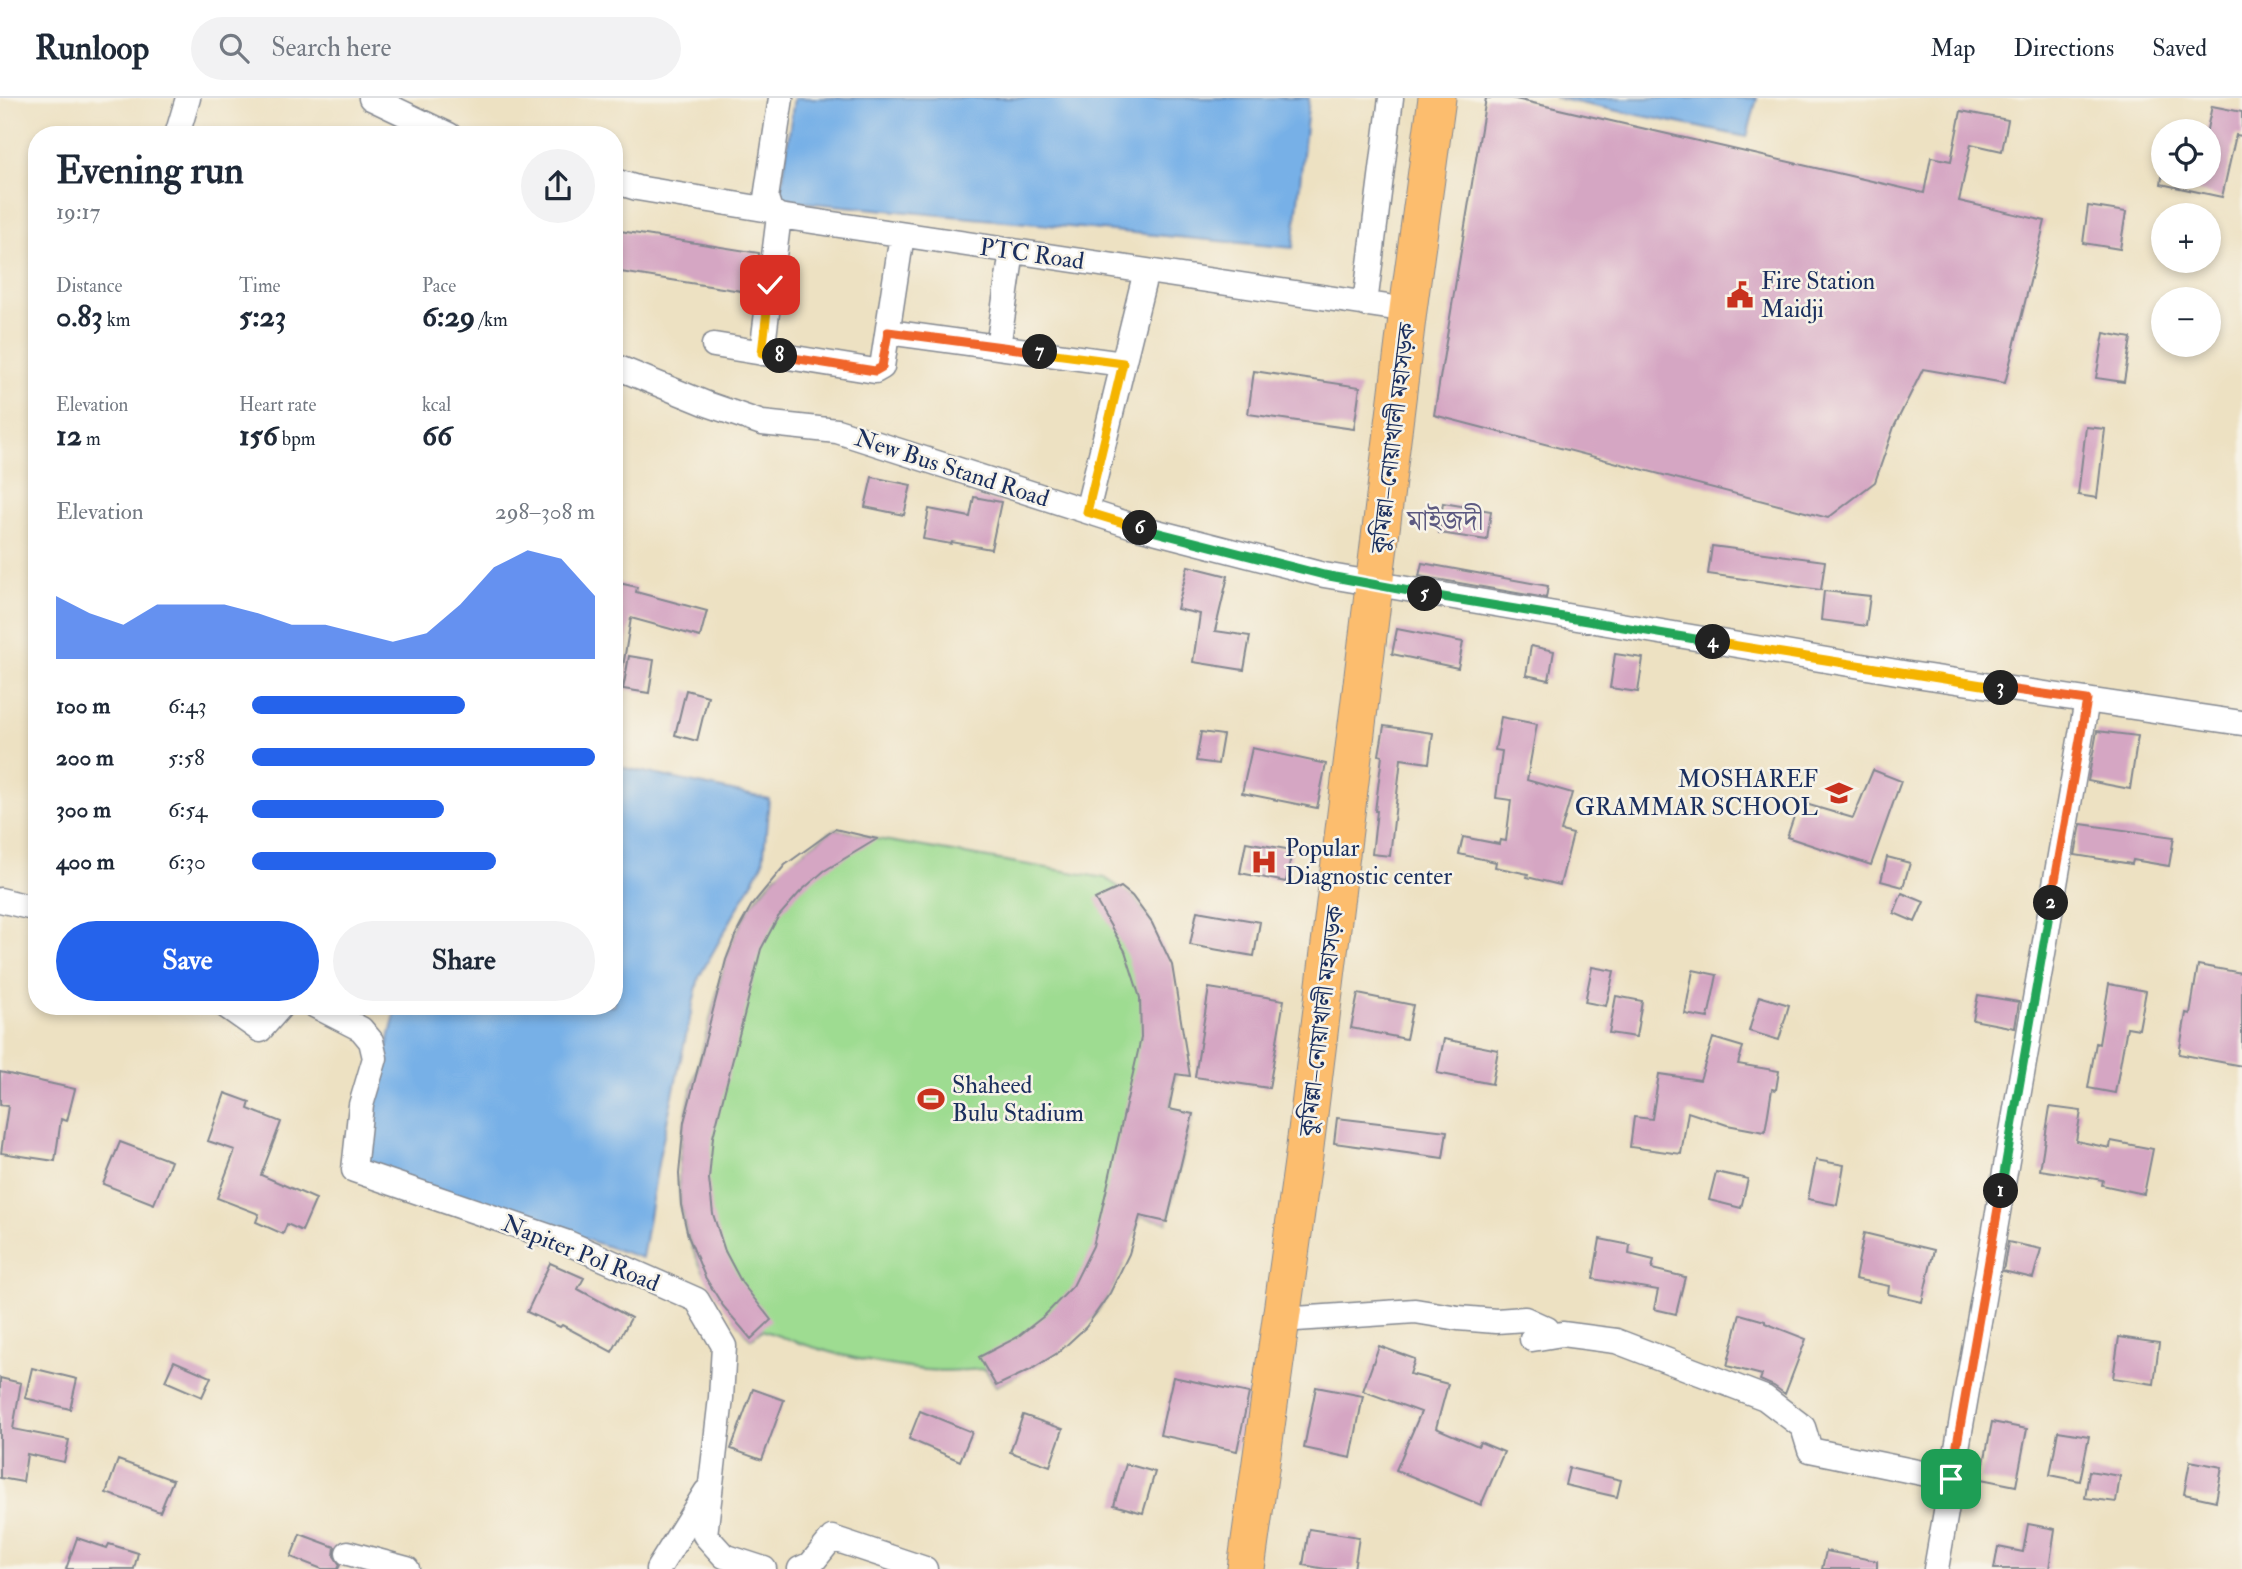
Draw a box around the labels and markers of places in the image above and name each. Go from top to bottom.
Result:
pin [740,255,800,315]
place label: Fire Station Maidji [1761,266,1875,325]
public building icon: Fire Station Maidji [1725,280,1755,310]
pin: 7 [1023,334,1058,370]
pin: 8 [762,338,798,374]
pin: 6 [1122,510,1158,546]
pin: 5 [1408,576,1442,612]
pin: 4 [1696,624,1730,660]
pin: 3 [1983,670,2018,706]
place label: MOSHAREF GRAMMAR SCHOOL [1575,764,1819,823]
school or university icon: MOSHAREF GRAMMAR SCHOOL [1824,778,1854,808]
place label: Popular Diagnostic center [1285,833,1452,892]
hospital icon: Popular Diagnostic center [1249,847,1279,877]
pin: 2 [2034,886,2068,920]
place label: Shaheed Bulu Stadium [952,1070,1084,1129]
sports icon: Shaheed Bulu Stadium [916,1084,946,1114]
pin: 1 [1983,1174,2018,1208]
pin [1921,1449,1981,1509]

